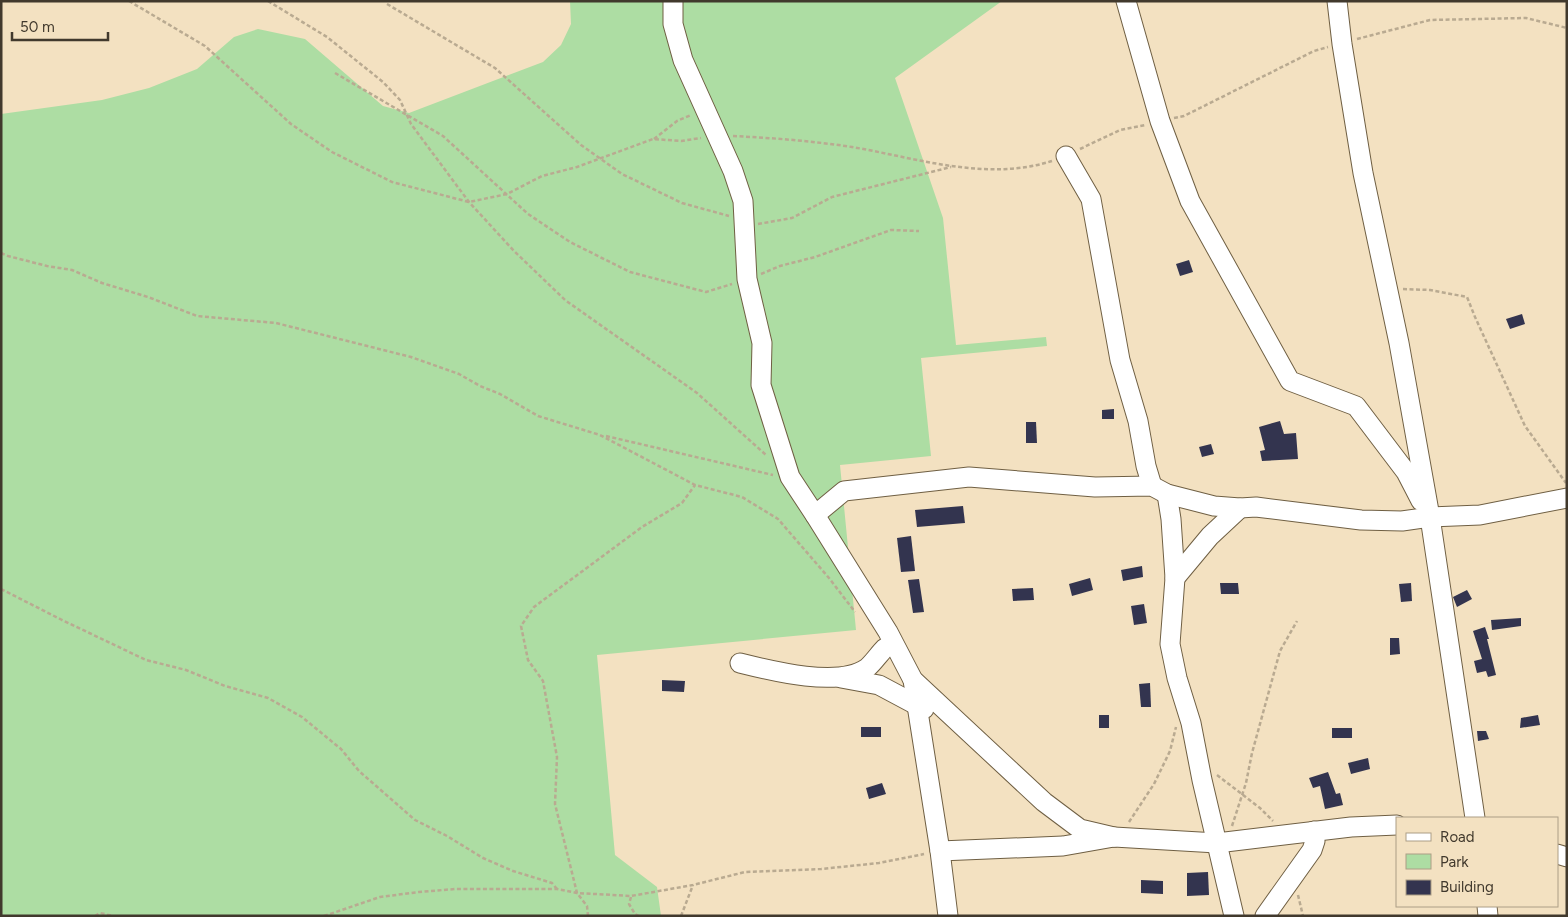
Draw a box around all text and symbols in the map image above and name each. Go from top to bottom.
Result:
scale bar [12,10,109,42]
text: 50 m [20,18,55,36]
legend [1396,817,1558,907]
text: Road [1440,828,1475,846]
text: Park [1440,853,1469,871]
text: Building [1440,878,1494,896]

